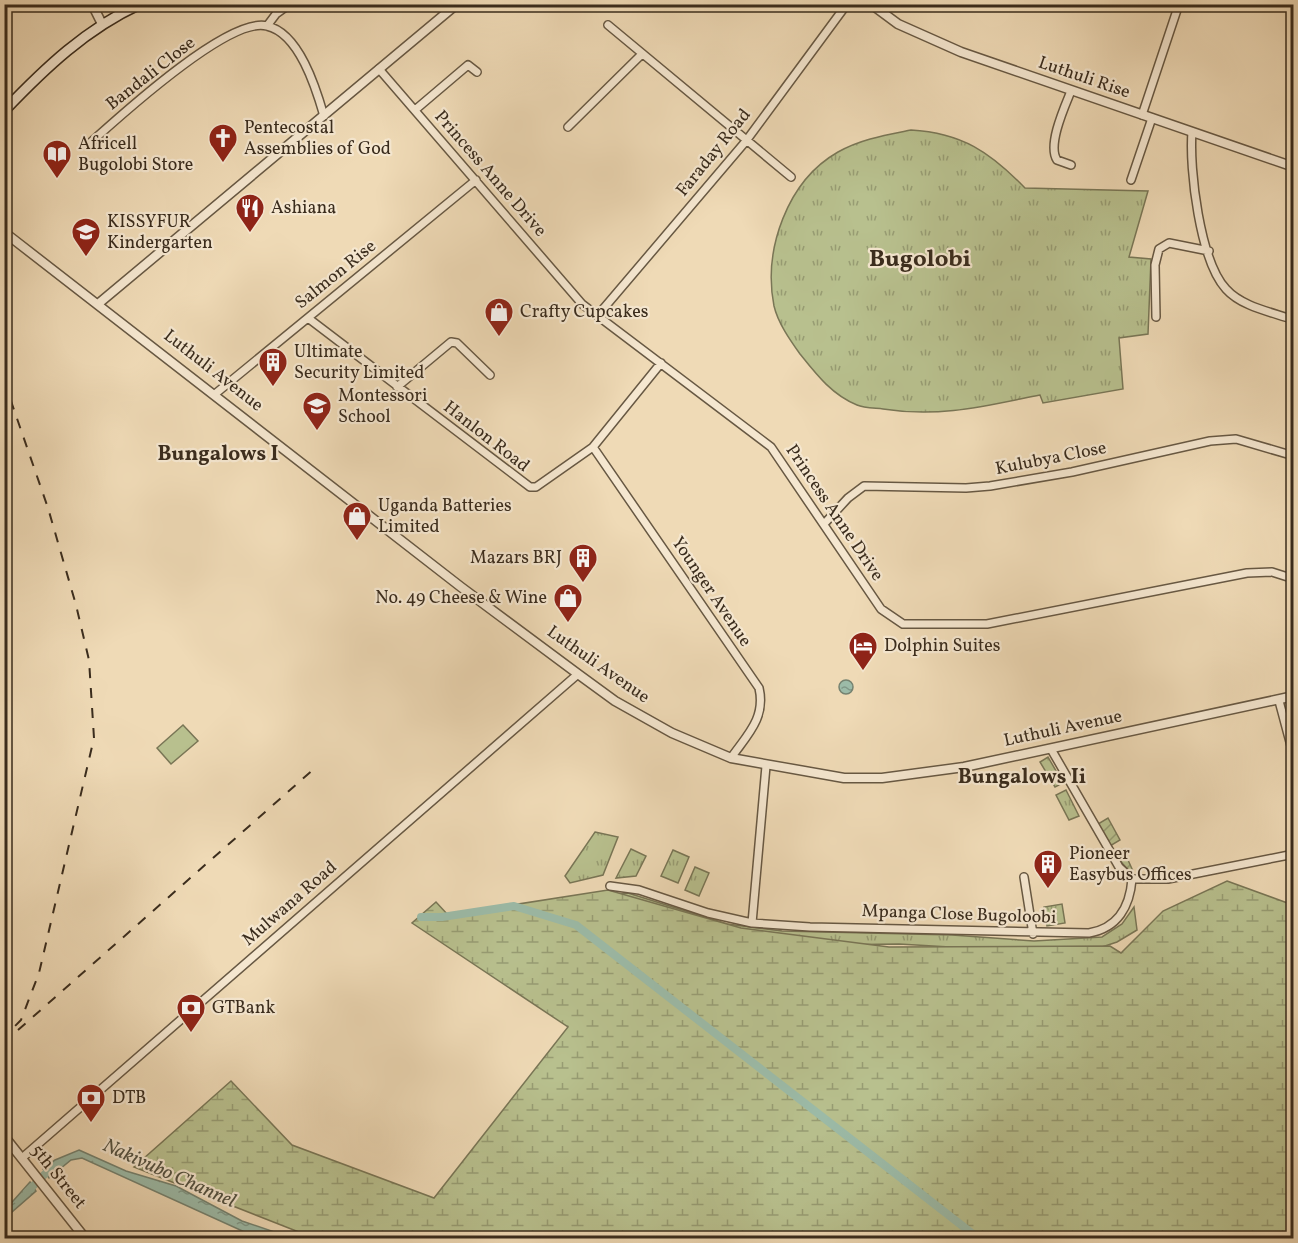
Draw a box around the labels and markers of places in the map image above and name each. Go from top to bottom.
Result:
place label: Pentecostal Assemblies of God [244,116,391,162]
church icon: Pentecostal Assemblies of God [207,122,239,164]
place label: Africell Bugolobi Store [78,132,193,178]
library icon: Africell Bugolobi Store [41,138,73,180]
restaurant icon: Ashiana [234,192,266,234]
place label: Ashiana [271,196,336,221]
place label: KISSYFUR Kindergarten [107,210,213,256]
school or university icon: KISSYFUR Kindergarten [70,216,102,258]
shop icon: Crafty Cupcakes [483,296,515,338]
place label: Crafty Cupcakes [520,300,648,325]
place label: Ultimate Security Limited [294,340,424,386]
building icon: Ultimate Security Limited [257,346,289,388]
place label: Montessori School [338,384,427,430]
school or university icon: Montessori School [301,390,333,432]
place label: Uganda Batteries Limited [378,494,512,540]
shop icon: Uganda Batteries Limited [341,500,373,542]
building icon: Mazars BRJ [567,542,599,584]
place label: Mazars BRJ [470,546,562,571]
shop icon: No. 49 Cheese & Wine [552,582,584,624]
place label: No. 49 Cheese & Wine [375,586,547,611]
hotel icon: Dolphin Suites [847,630,879,672]
place label: Dolphin Suites [884,634,1000,659]
place label: Pioneer Easybus Offices [1069,842,1192,888]
building icon: Pioneer Easybus Offices [1032,848,1064,890]
bank icon: GTBank [175,992,207,1034]
place label: GTBank [212,996,275,1021]
bank icon: DTB [75,1082,107,1124]
place label: DTB [112,1086,146,1111]

